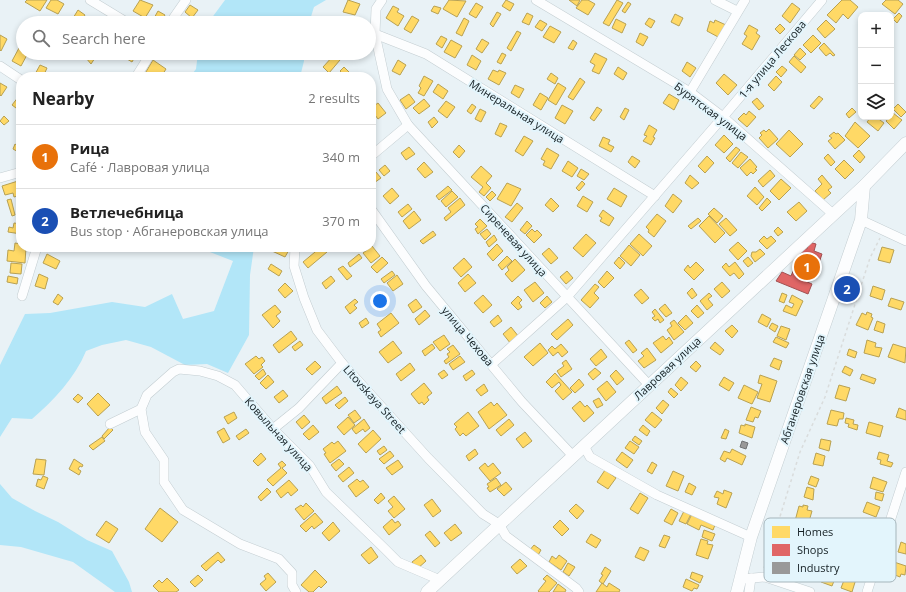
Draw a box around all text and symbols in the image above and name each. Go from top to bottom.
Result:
map controls [858,12,894,120]
button: + [858,12,894,48]
search box [16,16,376,60]
street label: 1-я улица Лескова [735,17,809,101]
icon: search [30,27,52,49]
text: Search here [62,28,146,48]
button: − [858,48,894,84]
street label: Минеральная улица [467,76,567,146]
street label: Бурятская улица [671,79,751,143]
button: layers [858,84,894,120]
text: Nearby [32,87,94,110]
text: 2 results [308,89,360,107]
text: Рица [70,138,110,158]
text: 1 [41,148,49,166]
text: 340 m [322,148,360,166]
text: Café · Лавровая улица [70,158,210,176]
street label: Сиреневая улица [477,200,551,280]
text: Ветлечебница [70,202,184,222]
text: 2 [41,212,49,230]
text: 370 m [322,212,360,230]
text: Bus stop · Абганеровская улица [70,222,269,240]
pin: 1 [794,252,820,282]
pin: 2 [834,274,860,304]
your location [370,291,390,311]
street label: улица Чехова [439,303,497,369]
street label: Абганеровская улица [776,332,828,446]
street label: Лавровая улица [630,333,704,403]
street label: Litovskaya Street [340,362,410,436]
street label: Ковыльная улица [242,394,316,474]
legend [764,518,896,582]
text: Homes [797,524,833,539]
text: Shops [797,542,828,557]
text: Industry [797,560,840,575]

